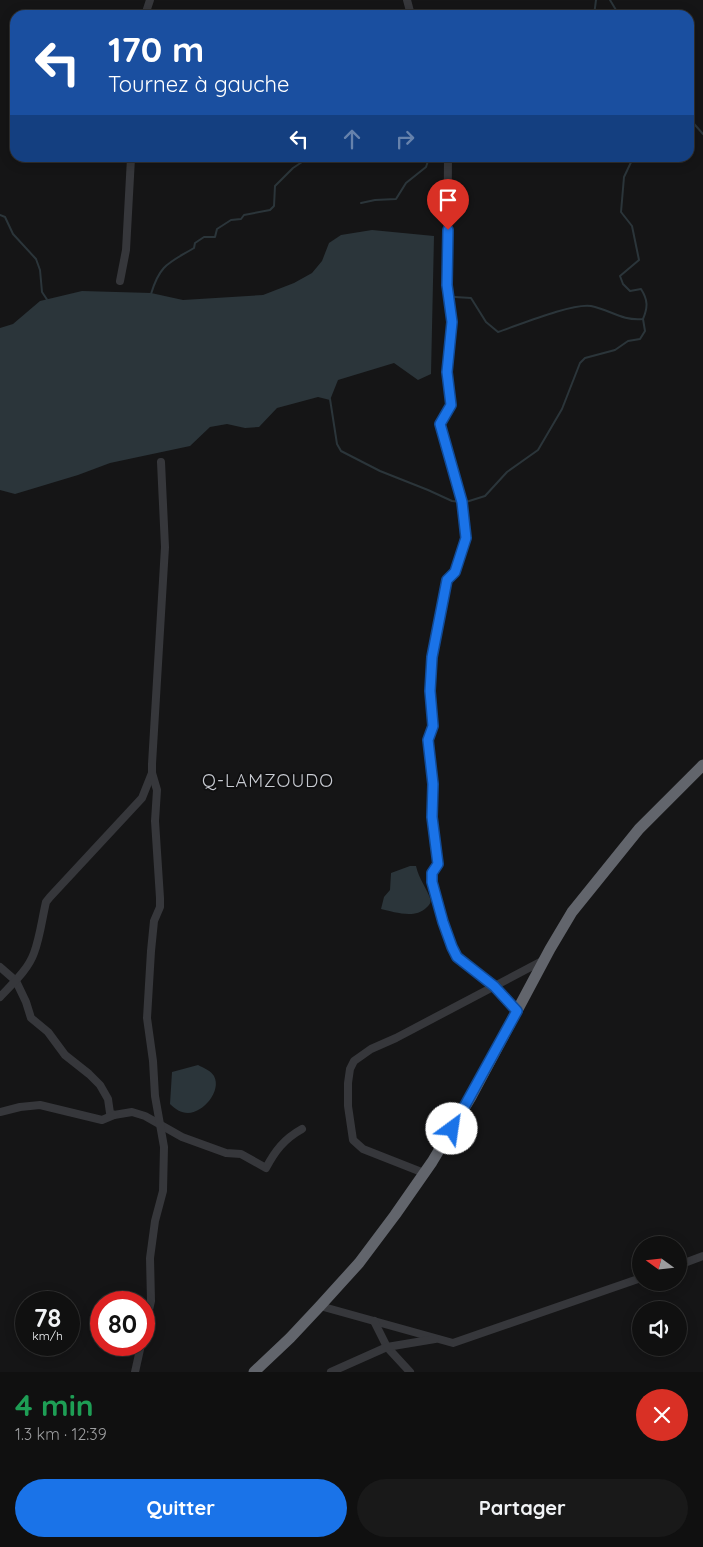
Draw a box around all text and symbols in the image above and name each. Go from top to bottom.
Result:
text: 170 m [108,27,204,71]
icon: left [25,30,90,95]
text: Tournez à gauche [108,70,290,98]
icon: left [285,125,313,153]
icon: ahead [338,125,366,153]
icon: right [391,125,419,153]
pin [427,179,469,230]
icon: arrive [434,186,462,214]
district label: Q-LAMZOUDO [202,769,334,792]
position arrow [425,1102,477,1154]
north arrow [632,1236,688,1291]
map controls [632,1236,687,1356]
speed limit sign: 80 [90,1291,155,1356]
button: sound [632,1301,687,1356]
text: 78 [34,1302,61,1333]
text: km/h [32,1328,63,1343]
text: 4 min [15,1386,94,1424]
button: close [636,1389,688,1441]
text: 1.3 km · 12:39 [15,1424,107,1444]
button: Quitter [15,1479,347,1537]
button: Partager [357,1479,688,1537]

